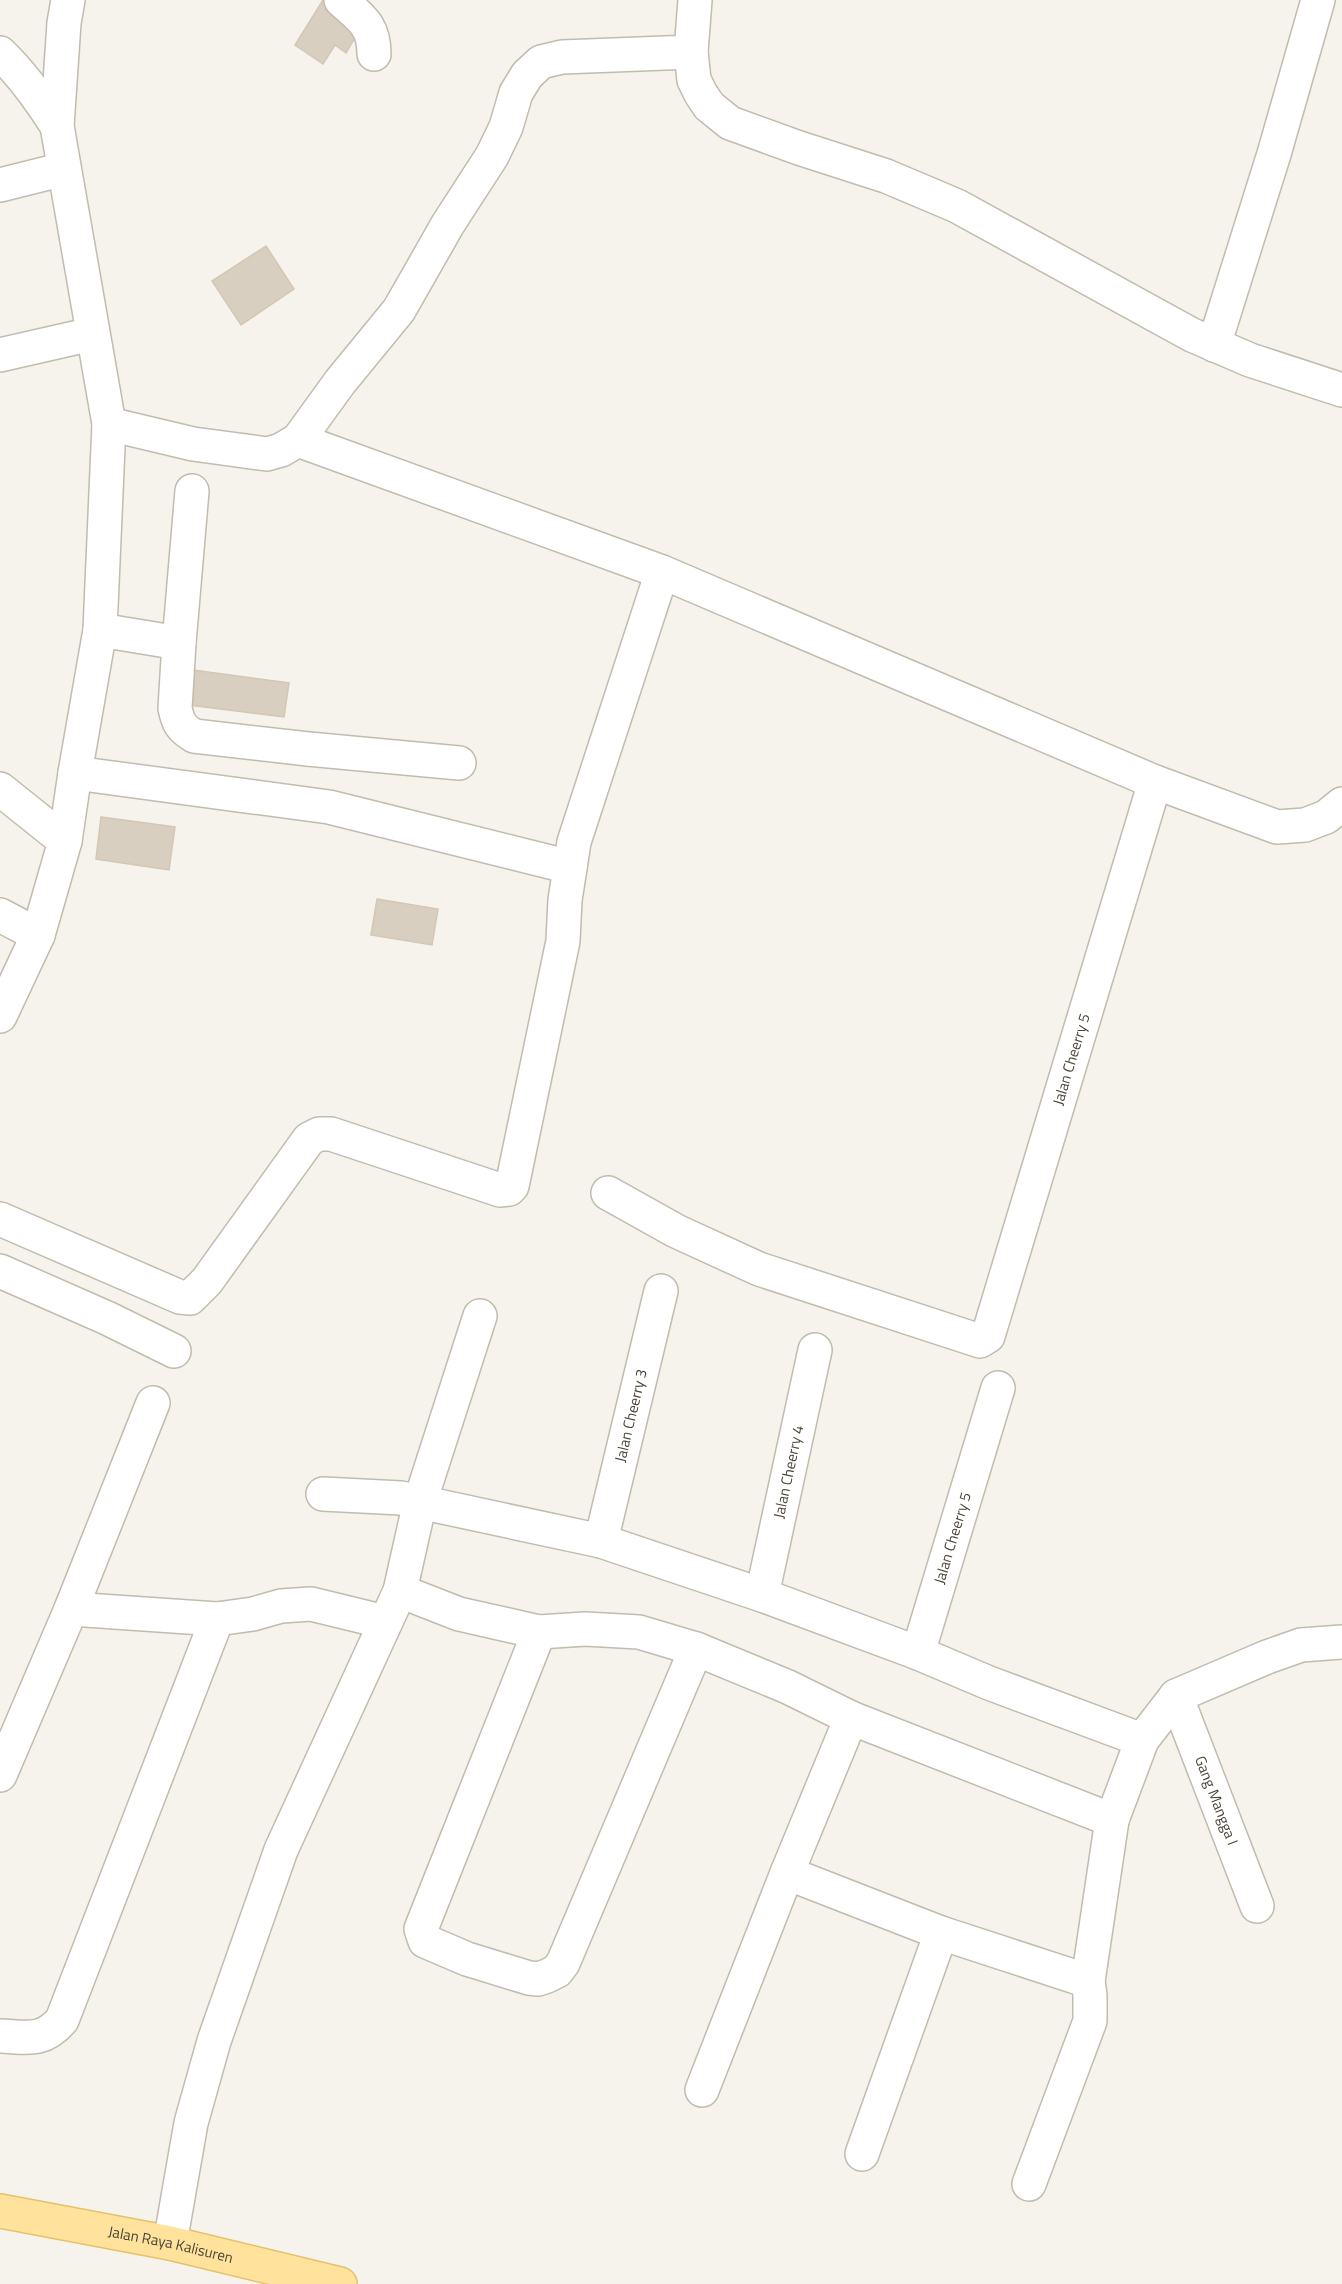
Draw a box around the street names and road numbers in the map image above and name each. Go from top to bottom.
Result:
street label: Jalan Cheerry 5 [1046,1010,1096,1108]
street label: Jalan Cheerry 3 [608,1367,653,1464]
street label: Jalan Cheerry 4 [767,1423,809,1521]
street label: Jalan Cheerry 5 [927,1489,977,1587]
street label: Gang Mangga I [1189,1752,1244,1848]
street label: Jalan Raya Kalisuren [106,2220,236,2269]

